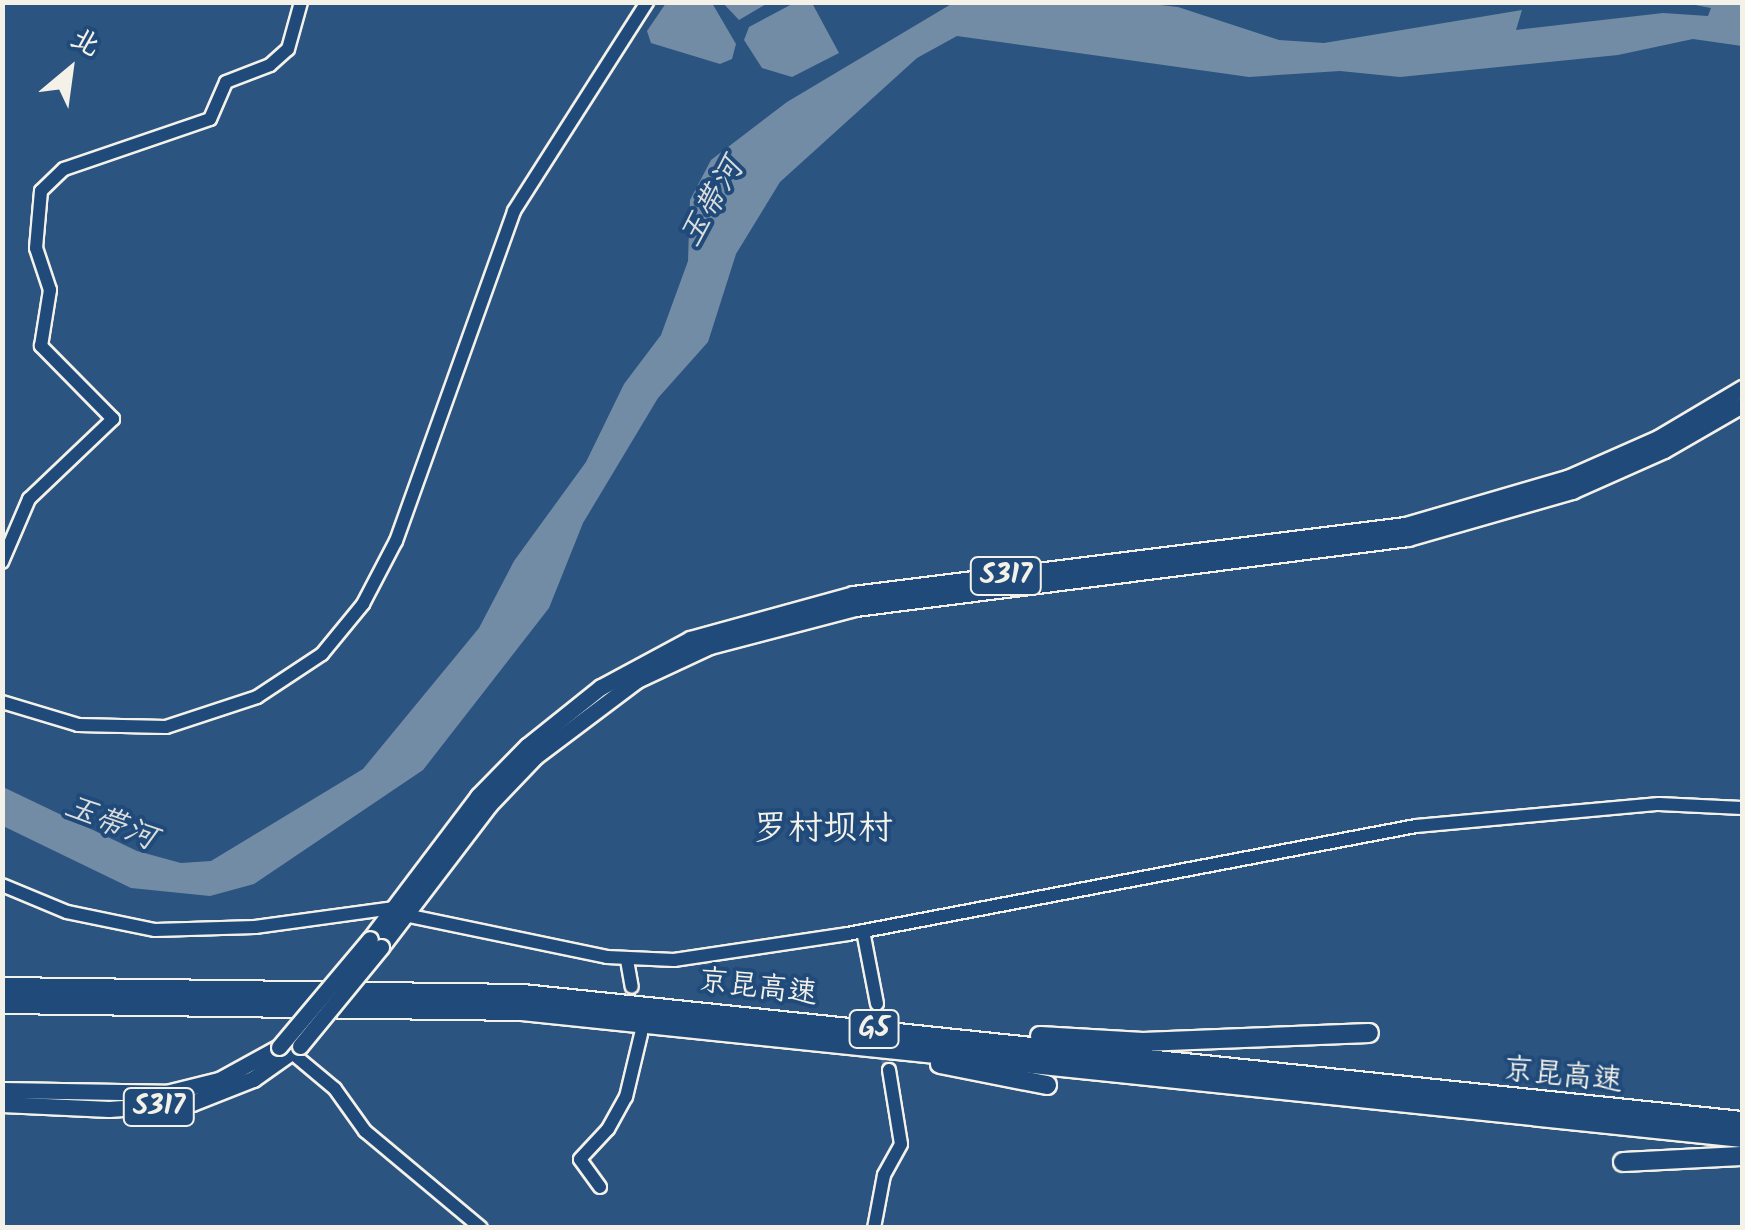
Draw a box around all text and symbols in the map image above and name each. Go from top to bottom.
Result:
text: 北 [62,17,108,70]
north arrow [20,20,120,120]
water label: 玉带河 [672,152,754,254]
road number: S317 [968,553,1044,599]
water label: 玉带河 [58,788,162,860]
district label: 罗村坝村 [753,809,893,851]
street label: 京昆高速 [696,963,820,1013]
road number: G5 [846,1006,902,1052]
street label: 京昆高速 [1501,1052,1625,1100]
road number: S317 [122,1084,196,1130]

